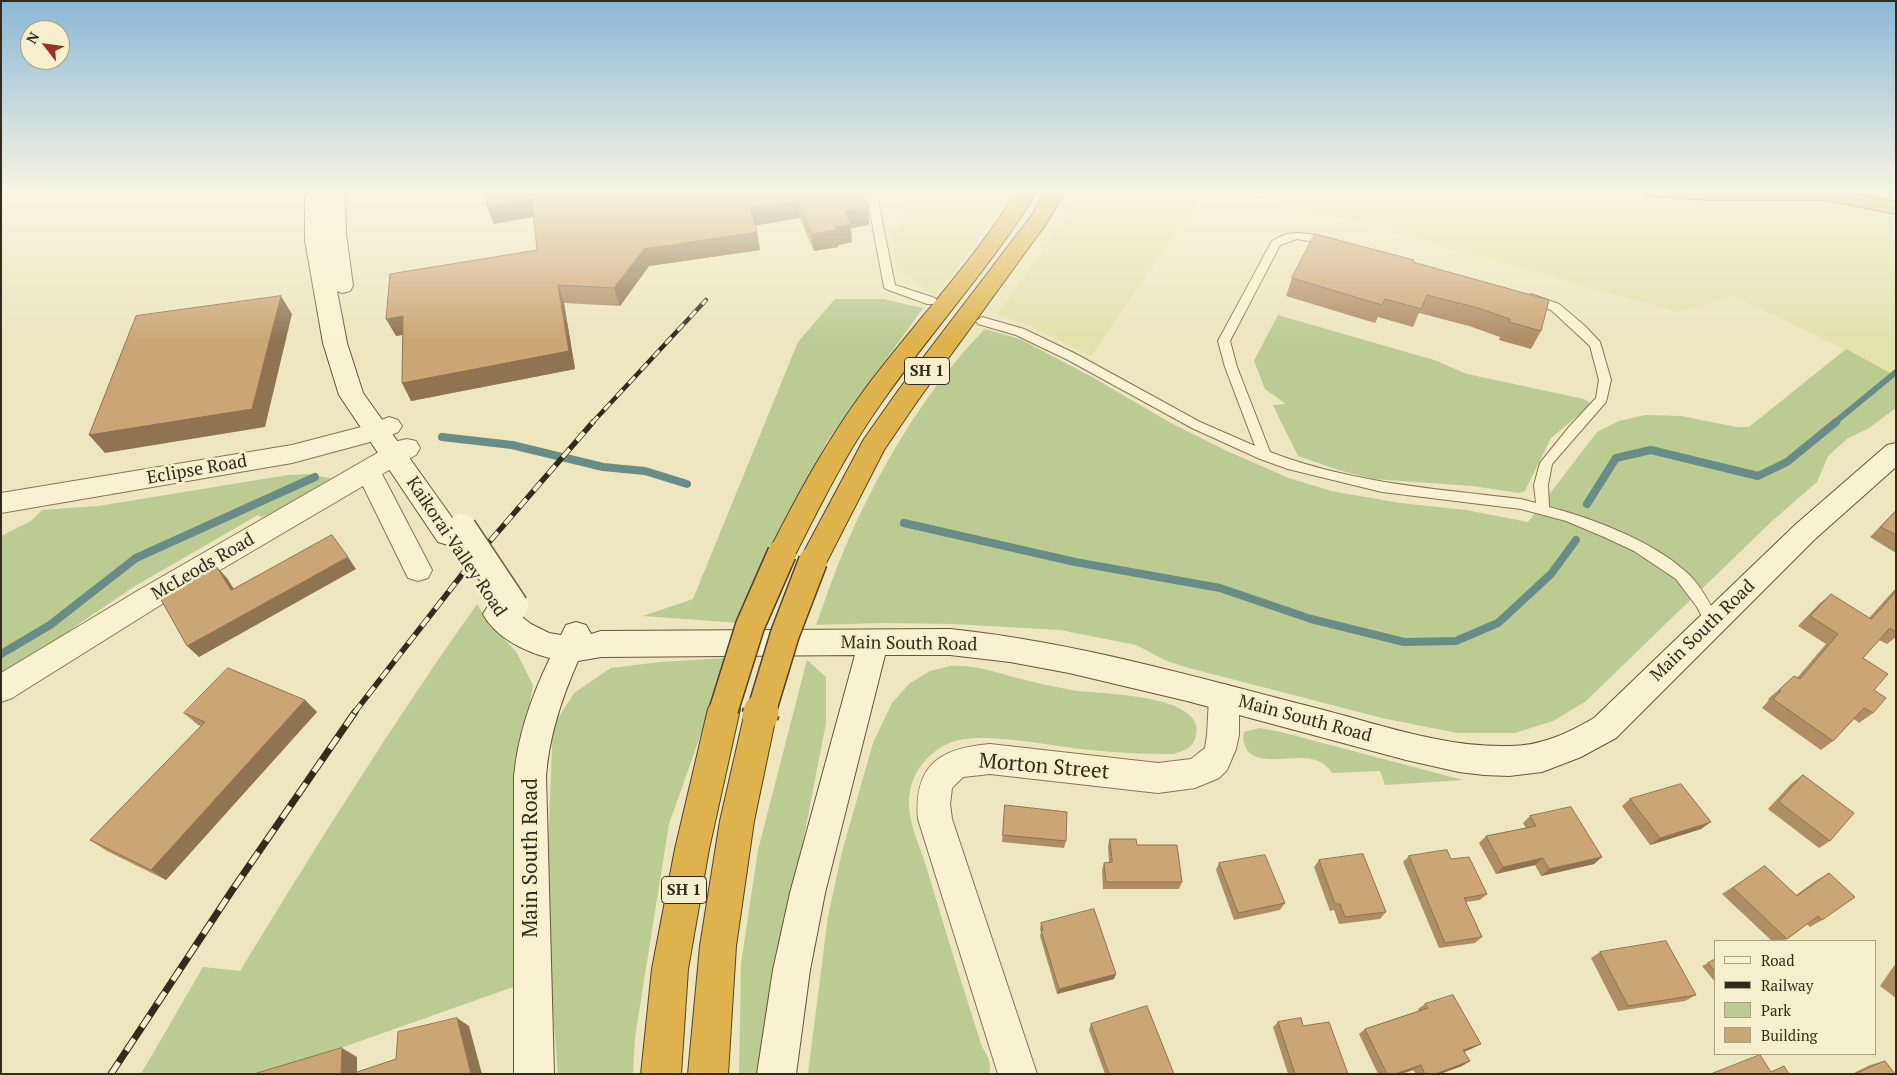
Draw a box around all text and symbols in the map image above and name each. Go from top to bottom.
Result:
north arrow [20,20,70,70]
text: N [22,28,43,47]
road number: SH 1 [904,358,950,384]
street label: Eclipse Road [145,451,249,489]
street label: Kaikorai Valley Road [401,473,511,621]
street label: McLeods Road [148,529,258,605]
street label: Main South Road [1646,576,1760,686]
street label: Main South Road [840,632,978,656]
street label: Main South Road [1236,691,1374,747]
street label: Morton Street [978,749,1110,785]
street label: Main South Road [518,778,544,938]
road number: SH 1 [662,876,706,904]
legend [1714,940,1877,1055]
text: Road [1761,950,1794,970]
text: Railway [1761,975,1813,995]
text: Park [1761,1000,1791,1020]
text: Building [1761,1025,1818,1045]

